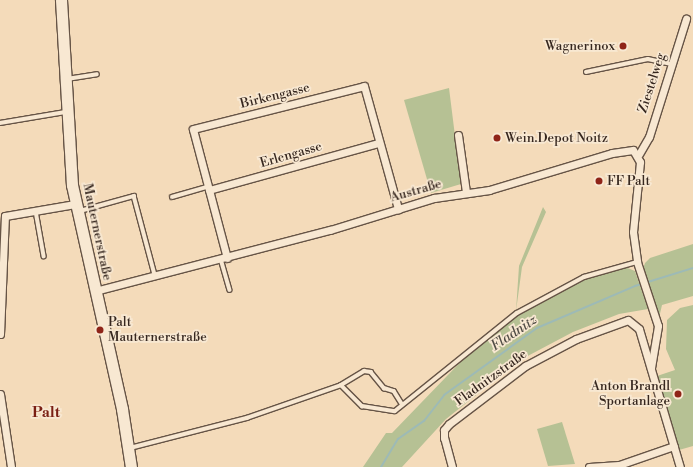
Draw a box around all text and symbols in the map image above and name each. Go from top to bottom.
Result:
place label: Wagnerinox [545,38,615,54]
marker: Wagnerinox [618,41,628,51]
street label: Ziestelweg [635,51,669,115]
street label: Birkengasse [239,80,311,112]
place label: Wein.Depot Noitz [505,130,608,146]
marker: Wein.Depot Noitz [492,133,502,143]
street label: Erlengasse [258,139,324,171]
place label: FF Palt [607,173,650,189]
street label: Austraße [389,176,443,206]
marker: FF Palt [594,176,604,186]
street label: Mauternerstraße [79,182,115,282]
water label: Fladnitz [488,311,540,355]
place label: Palt Mauternerstraße [108,315,207,346]
marker: Palt Mauternerstraße [95,325,105,335]
street label: Fladnitzstraße [452,347,530,409]
place label: Anton Brandl Sportanlage [591,379,670,410]
marker: Anton Brandl Sportanlage [673,389,683,399]
district label: Palt [32,404,60,422]

